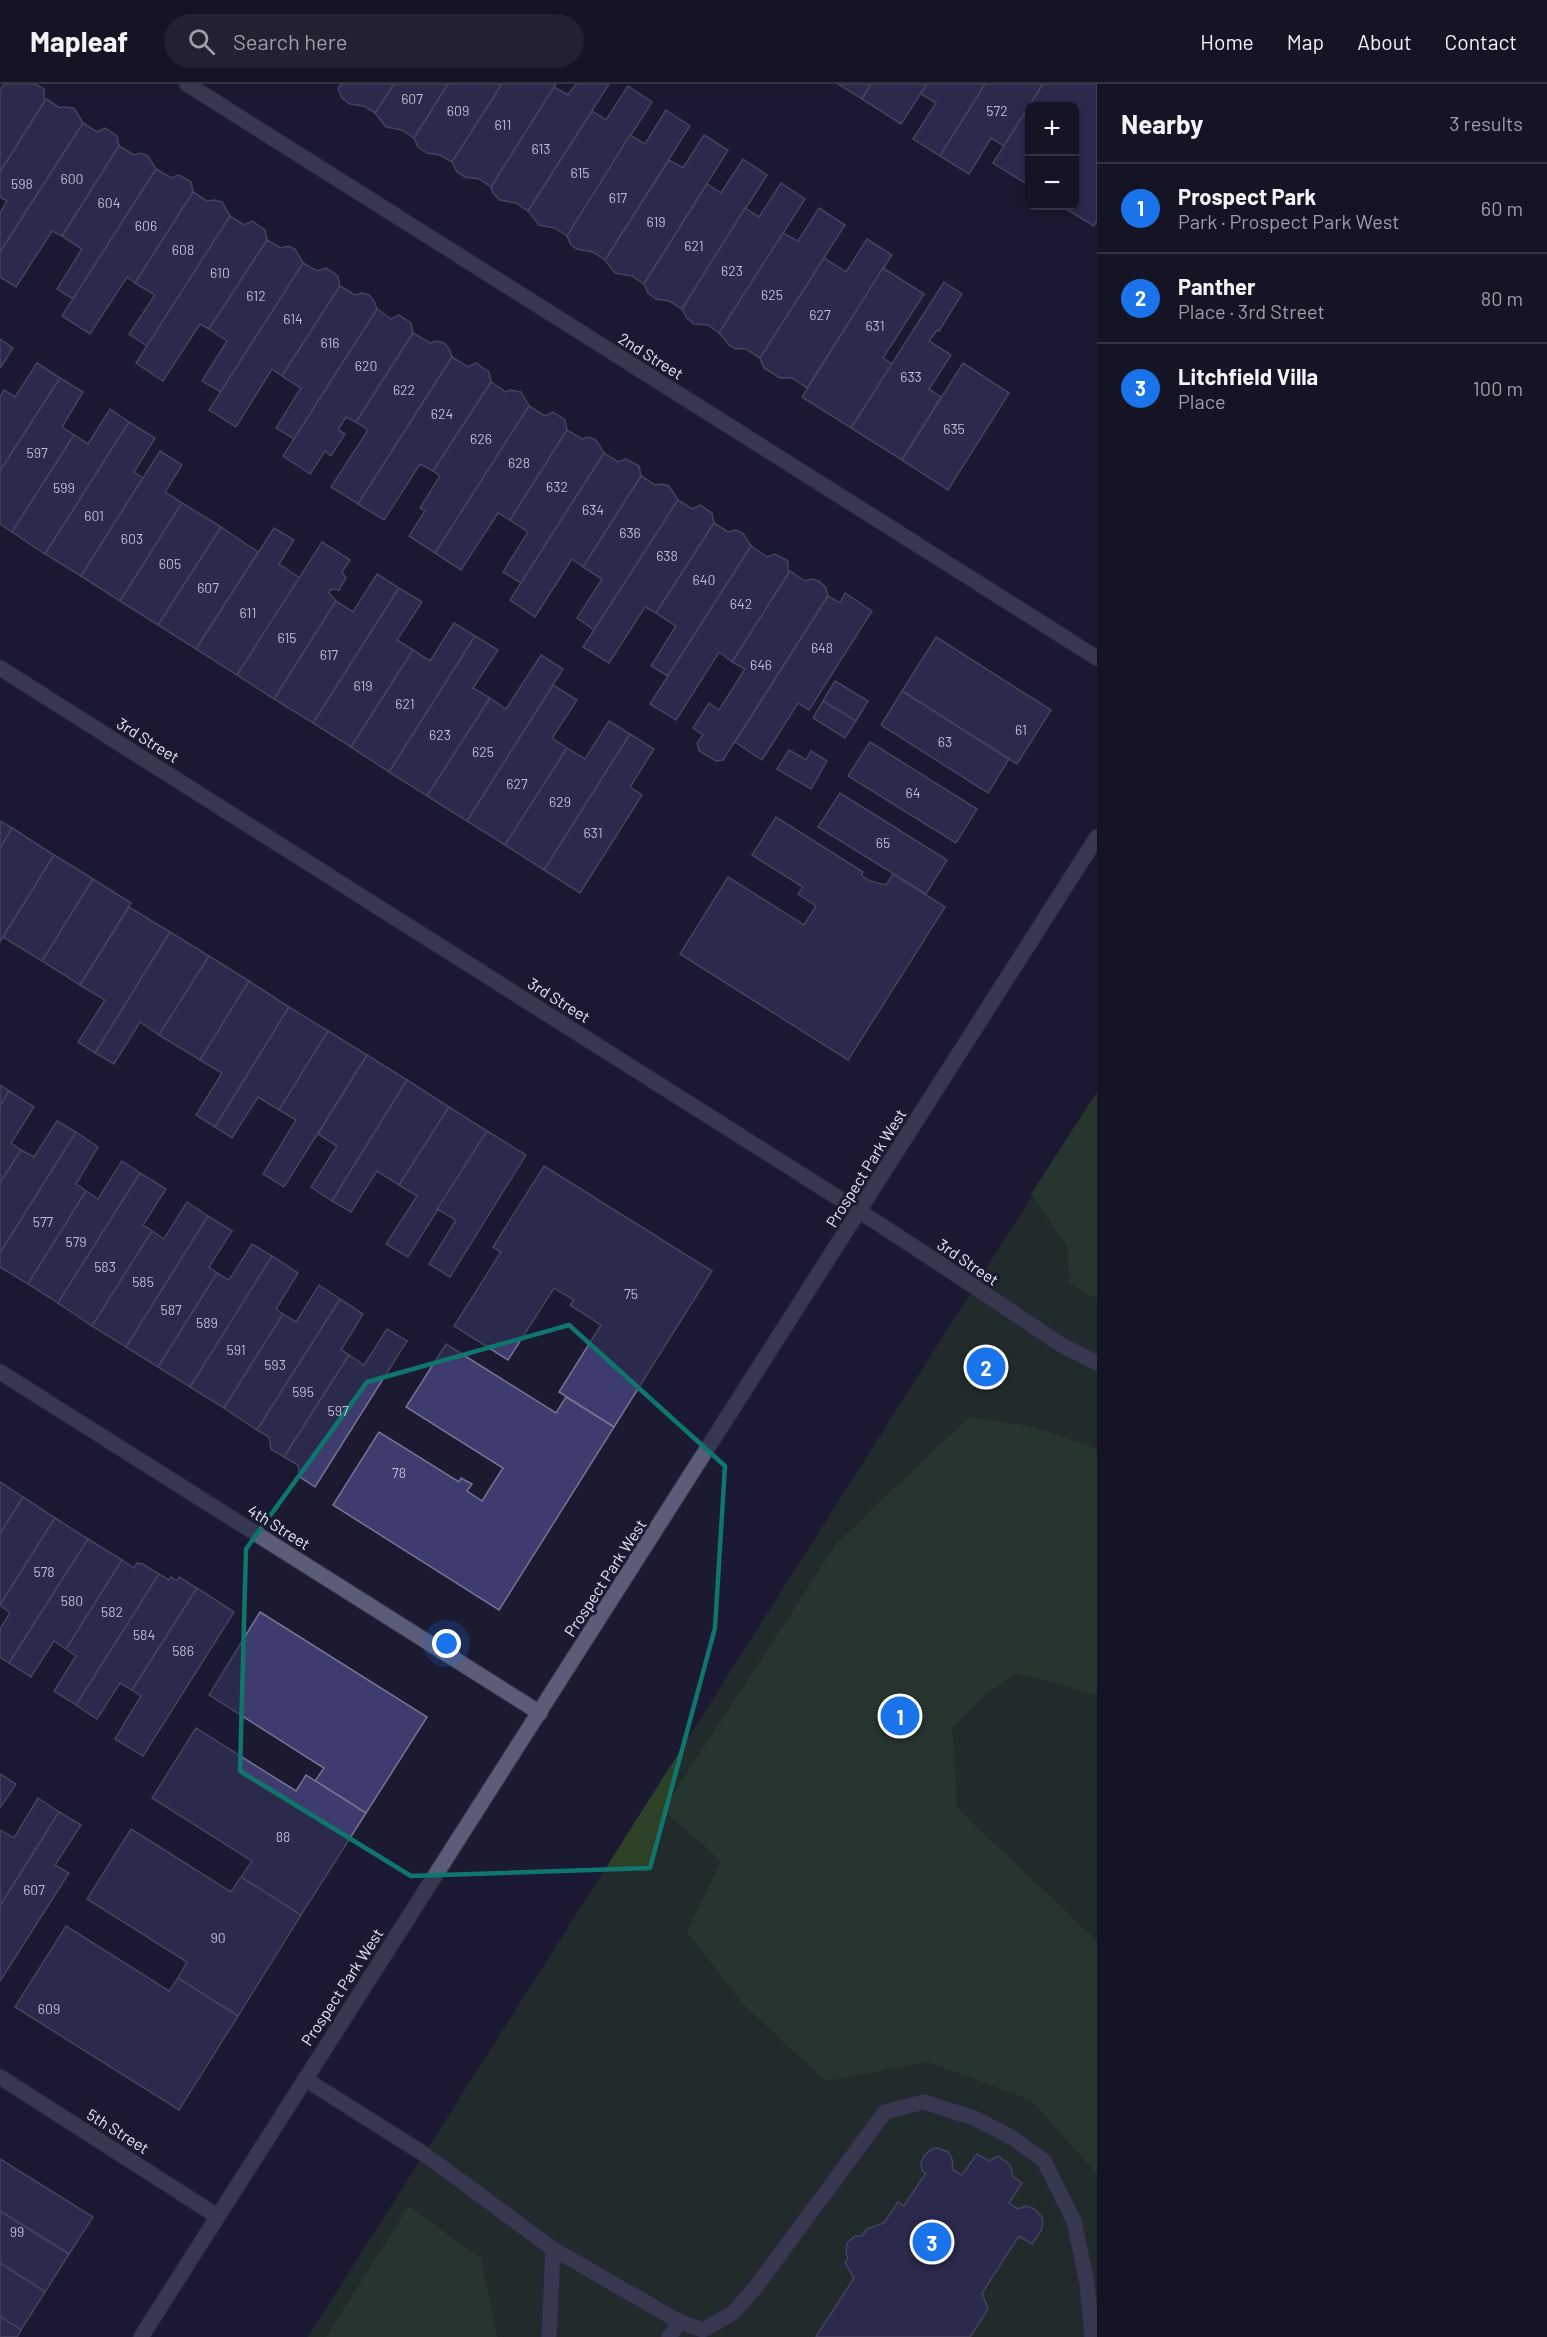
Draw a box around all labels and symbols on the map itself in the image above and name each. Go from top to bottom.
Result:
house number: 607 [401,90,423,107]
house number: 609 [447,102,469,119]
house number: 572 [986,102,1008,119]
house number: 611 [495,116,511,133]
house number: 613 [531,140,551,157]
house number: 615 [570,164,590,181]
house number: 600 [60,170,84,187]
house number: 598 [11,175,33,192]
house number: 617 [609,189,628,206]
house number: 604 [98,194,120,211]
house number: 619 [646,213,666,230]
house number: 606 [135,217,157,234]
house number: 621 [684,237,704,254]
house number: 608 [172,241,194,258]
house number: 623 [721,262,743,279]
house number: 610 [210,264,230,281]
house number: 625 [761,286,783,303]
house number: 612 [246,287,266,304]
house number: 627 [809,306,831,323]
house number: 614 [283,310,303,327]
house number: 631 [865,317,885,334]
street label: 2nd Street [615,328,687,383]
house number: 616 [320,334,340,351]
house number: 620 [355,357,377,374]
house number: 633 [900,368,922,385]
house number: 622 [393,381,415,398]
house number: 624 [431,405,453,422]
house number: 635 [943,420,965,437]
house number: 626 [470,430,492,447]
house number: 597 [26,444,48,461]
house number: 628 [508,454,530,471]
house number: 632 [546,478,568,495]
house number: 599 [53,479,75,496]
house number: 634 [582,501,604,518]
house number: 601 [84,507,104,524]
house number: 636 [619,524,641,541]
house number: 603 [121,530,143,547]
house number: 638 [656,547,678,564]
house number: 605 [159,555,181,572]
house number: 640 [693,571,715,588]
house number: 607 [197,579,219,596]
house number: 642 [730,595,752,612]
house number: 611 [240,604,256,621]
house number: 615 [277,629,297,646]
house number: 648 [811,639,833,656]
house number: 617 [320,646,339,663]
house number: 646 [750,656,772,673]
house number: 619 [353,677,373,694]
house number: 621 [395,695,415,712]
street label: 3rd Street [114,713,183,766]
house number: 61 [1015,721,1027,738]
house number: 623 [429,726,451,743]
house number: 63 [938,733,952,750]
house number: 625 [472,743,494,760]
house number: 627 [506,775,528,792]
house number: 64 [906,784,920,801]
house number: 629 [549,793,571,810]
house number: 631 [583,824,603,841]
house number: 65 [876,834,890,851]
street label: 3rd Street [525,973,594,1026]
street label: Prospect Park West [821,1105,910,1230]
house number: 577 [33,1213,54,1230]
house number: 579 [65,1233,87,1250]
street label: 3rd Street [934,1234,1002,1289]
house number: 583 [94,1258,116,1275]
house number: 585 [132,1273,154,1290]
house number: 75 [624,1285,638,1302]
house number: 587 [160,1301,182,1318]
house number: 589 [196,1314,218,1331]
house number: 591 [226,1341,246,1358]
pin: 2 [966,1344,1006,1390]
house number: 593 [264,1356,286,1373]
house number: 595 [292,1383,314,1400]
house number: 597 [327,1402,349,1419]
house number: 78 [392,1464,406,1481]
street label: 4th Street [244,1500,314,1553]
street label: Prospect Park West [560,1516,650,1640]
house number: 578 [33,1563,55,1580]
house number: 580 [61,1592,83,1609]
house number: 582 [101,1603,123,1620]
house number: 584 [133,1626,155,1643]
your location [432,1629,461,1658]
house number: 586 [172,1642,194,1659]
pin: 1 [880,1694,920,1738]
house number: 88 [276,1828,290,1845]
house number: 607 [23,1881,45,1898]
street label: Prospect Park West [297,1925,387,2049]
house number: 90 [210,1929,226,1946]
house number: 609 [38,2000,60,2017]
street label: 5th Street [84,2104,153,2157]
pin: 3 [912,2220,952,2264]
house number: 99 [10,2223,24,2240]

